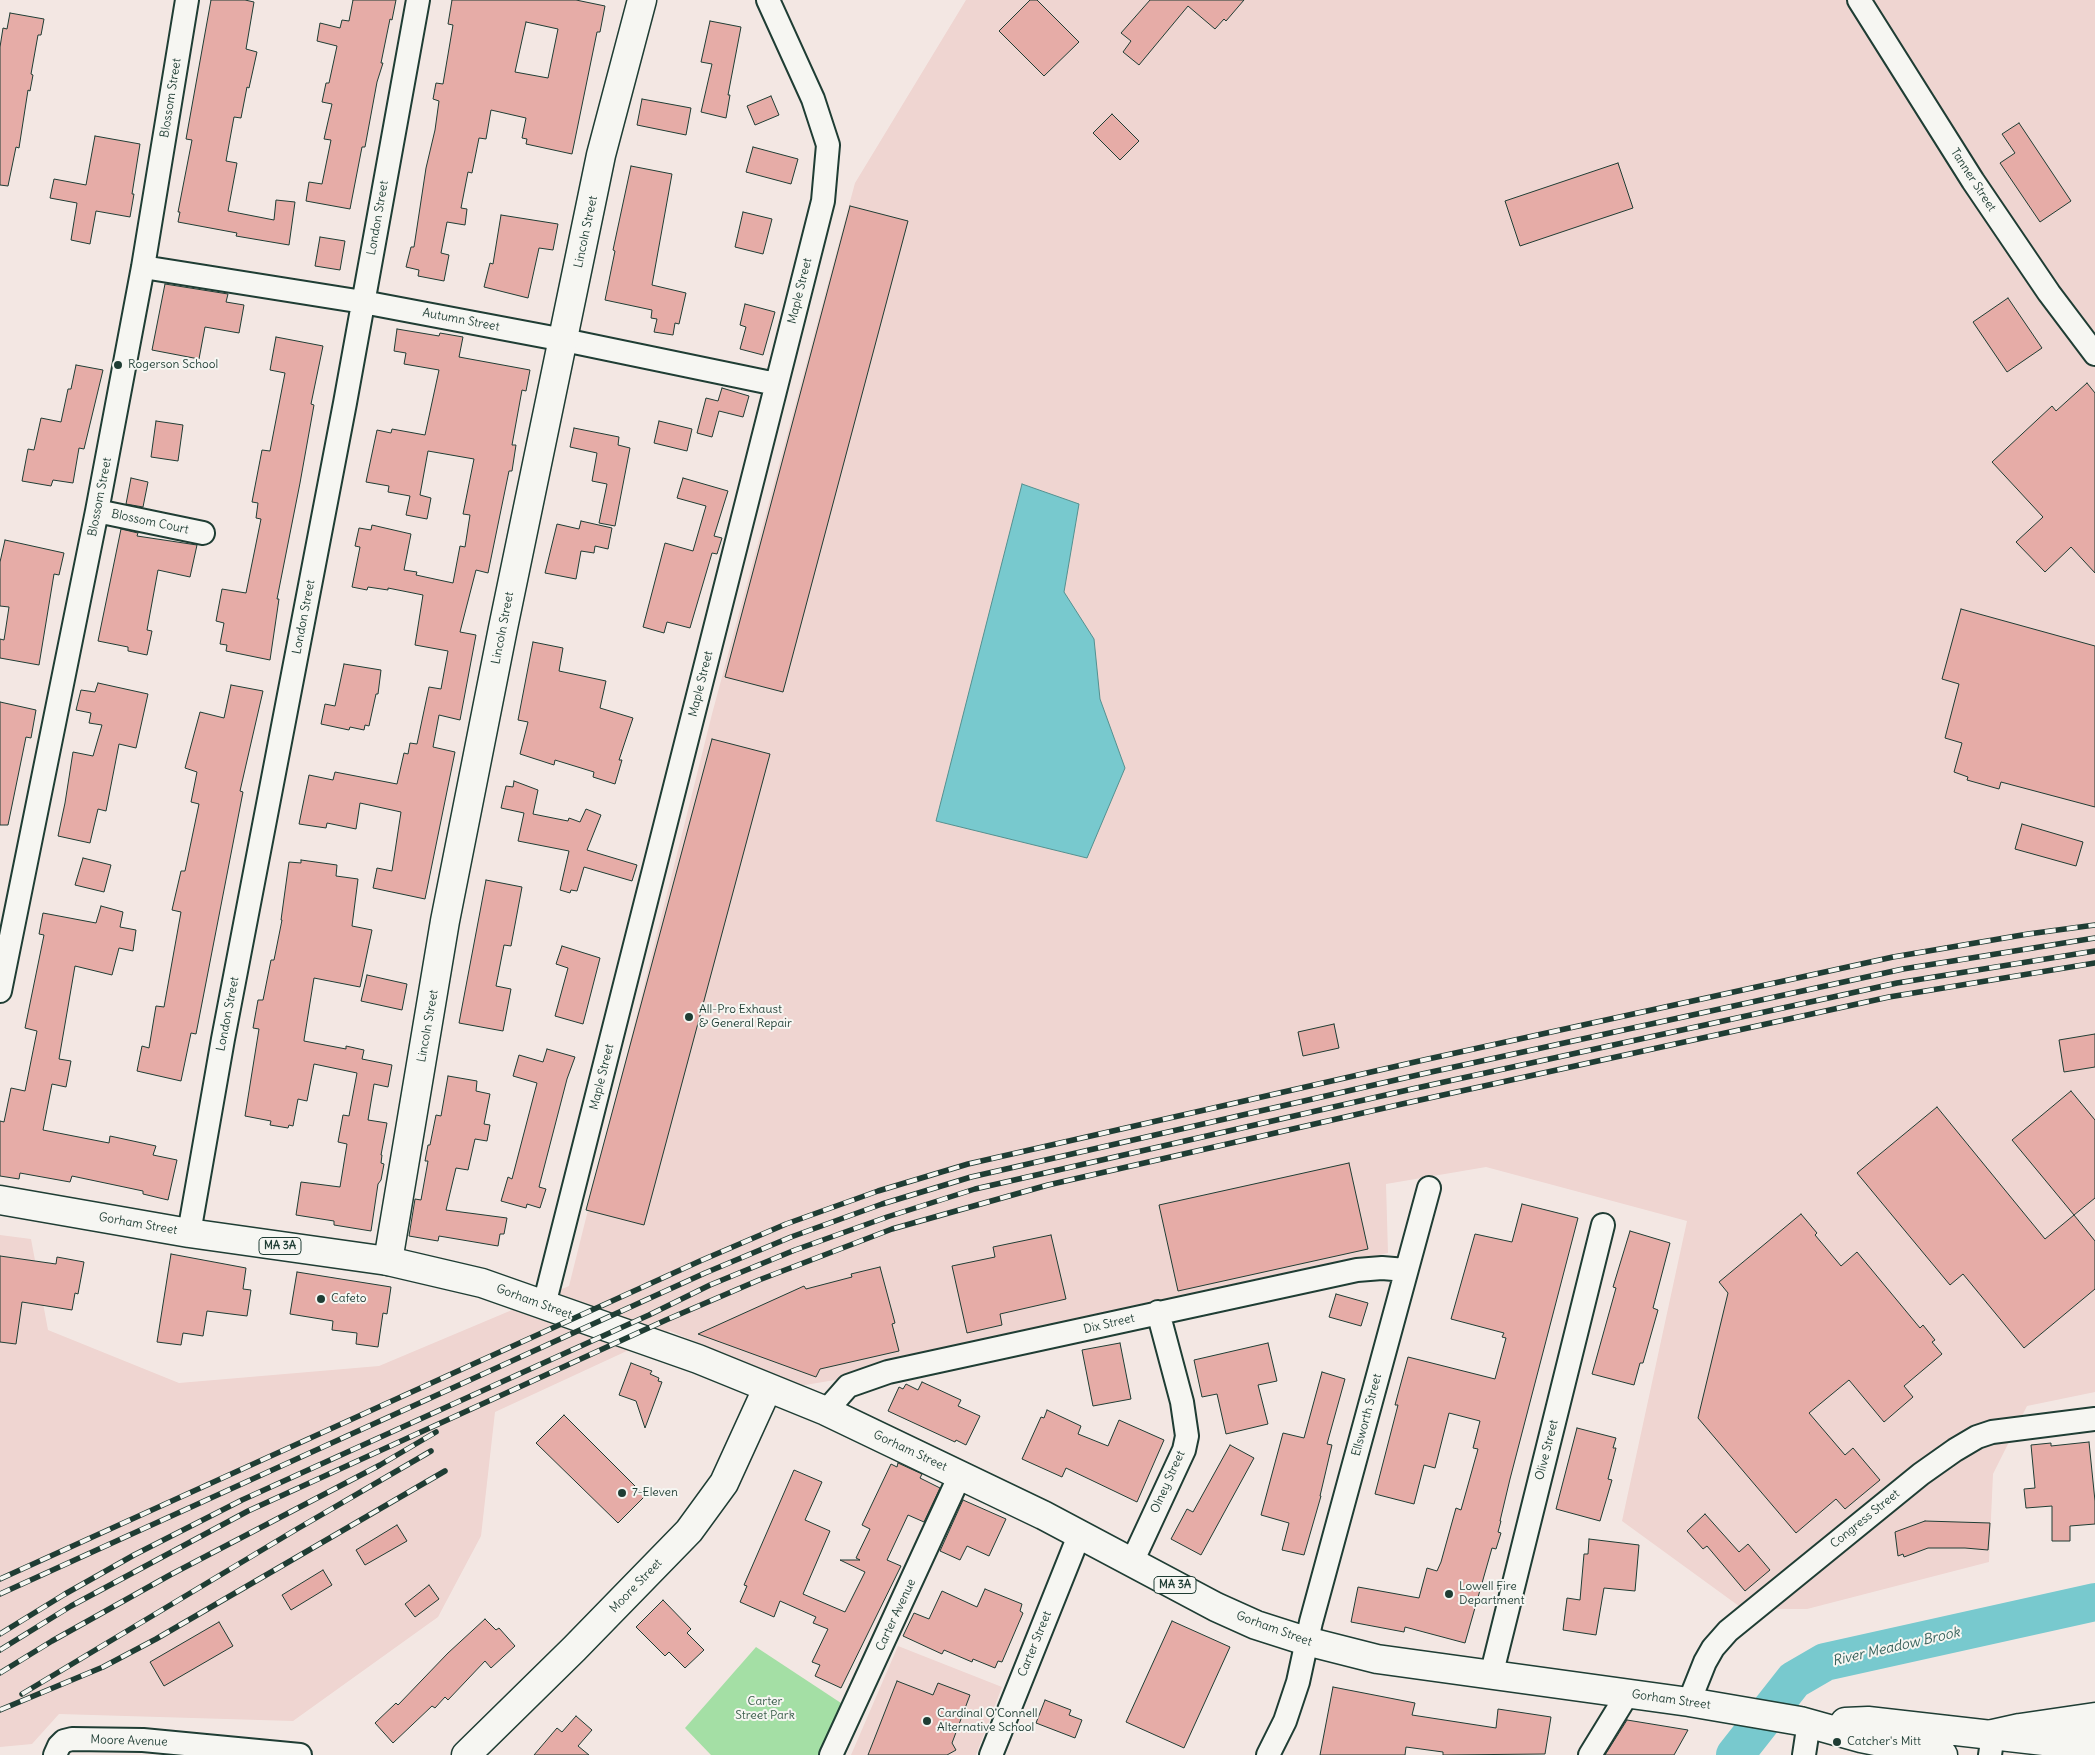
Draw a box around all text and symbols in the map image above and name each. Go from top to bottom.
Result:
street label: Blossom Street [158,57,184,139]
street label: Tanner Street [1947,146,1999,214]
street label: London Street [364,179,392,257]
street label: Lincoln Street [571,195,601,269]
street label: Maple Street [785,257,815,325]
street label: Autumn Street [421,305,501,335]
place label: Rogerson School [128,358,218,372]
marker: Rogerson School [112,359,124,371]
street label: Blossom Street [85,456,115,538]
street label: Blossom Court [110,507,190,537]
street label: London Street [290,578,318,656]
street label: Lincoln Street [489,591,517,665]
street label: Maple Street [686,650,716,718]
street label: London Street [214,975,242,1053]
street label: Lincoln Street [415,989,441,1063]
place label: All-Pro Exhaust & General Repair [699,1003,792,1031]
marker: All-Pro Exhaust & General Repair [683,1011,695,1023]
street label: Maple Street [587,1043,617,1111]
street label: Gorham Street [98,1210,178,1238]
road number: MA 3A [259,1238,301,1254]
street label: Gorham Street [494,1282,574,1322]
place label: Cafeto [331,1292,367,1306]
marker: Cafeto [315,1293,327,1305]
street label: Dix Street [1082,1311,1136,1337]
street label: Ellsworth Street [1349,1372,1385,1458]
street label: Olive Street [1533,1418,1561,1482]
street label: Gorham Street [871,1428,949,1474]
street label: Olney Street [1148,1448,1188,1516]
place label: 7-Eleven [632,1486,678,1500]
marker: 7-Eleven [616,1487,628,1499]
street label: Congress Street [1827,1487,1903,1551]
street label: Moore Street [607,1556,665,1616]
road number: MA 3A [1154,1576,1196,1594]
street label: Carter Avenue [873,1577,919,1653]
place label: Lowell Fire Department [1459,1580,1524,1608]
marker: Lowell Fire Department [1443,1588,1455,1600]
street label: Carter Street [1015,1609,1055,1679]
street label: Gorham Street [1234,1609,1314,1649]
water label: River Meadow Brook [1831,1624,1961,1670]
street label: Gorham Street [1631,1687,1711,1713]
park label: Carter Street Park [735,1695,795,1723]
place label: Cardinal O'Connell Alternative School [937,1707,1037,1735]
marker: Cardinal O'Connell Alternative School [921,1715,933,1727]
street label: Moore Avenue [90,1732,168,1750]
place label: Catcher's Mitt [1847,1735,1921,1749]
marker: Catcher's Mitt [1831,1736,1843,1748]

